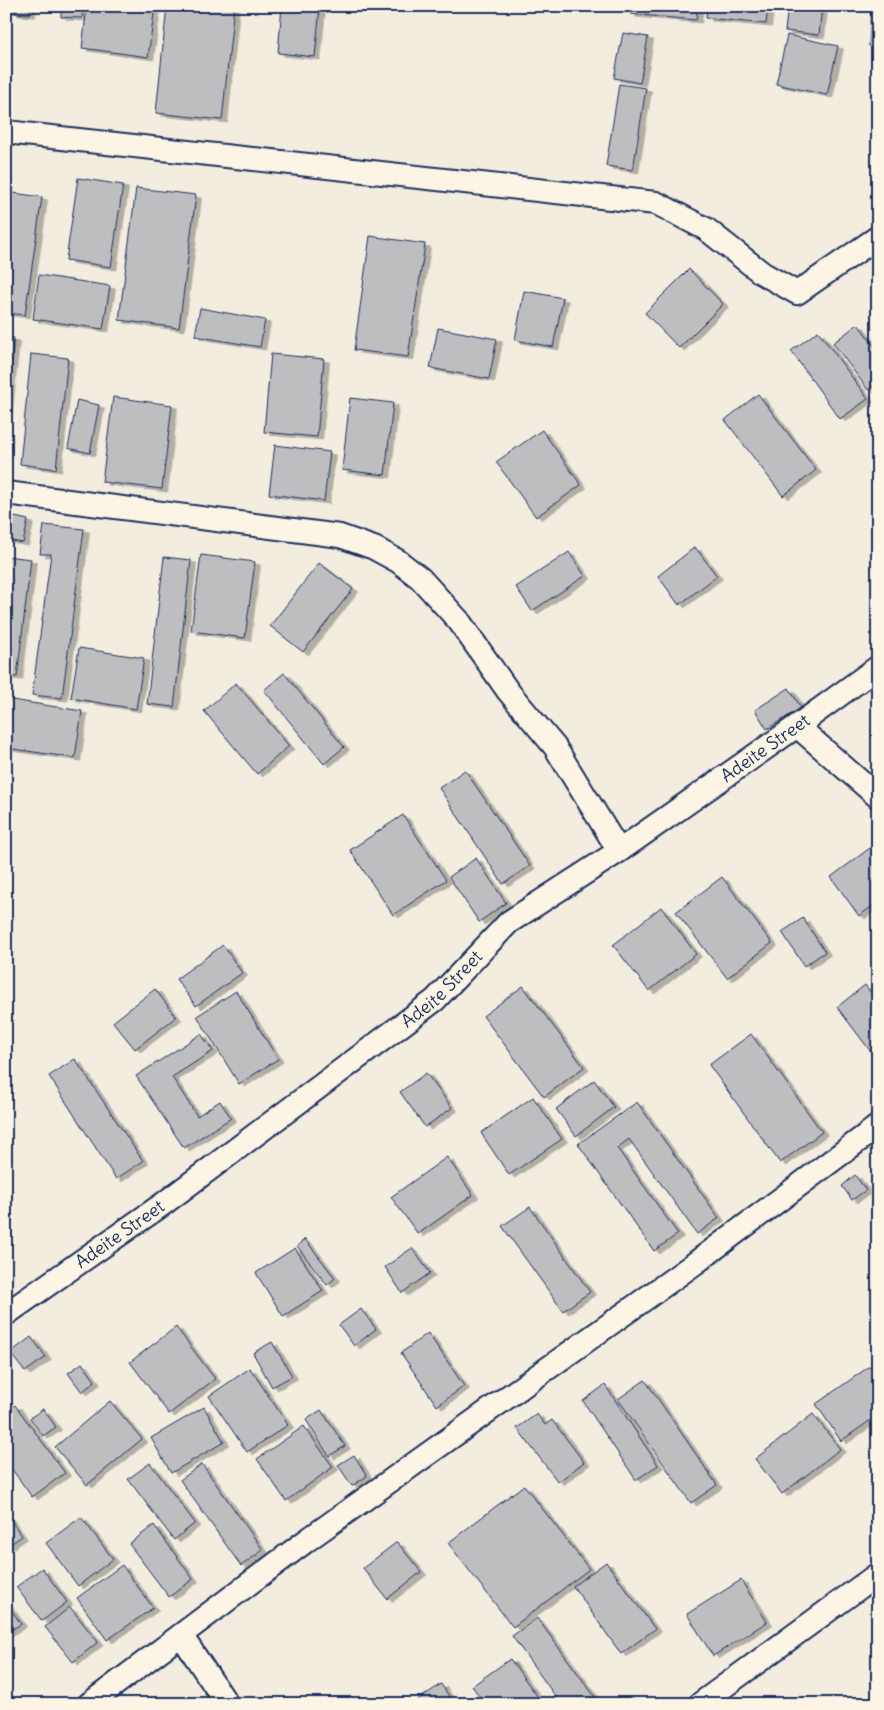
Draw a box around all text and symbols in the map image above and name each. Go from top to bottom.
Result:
street label: Adeite Street [716,709,814,787]
street label: Adeite Street [396,945,487,1033]
street label: Adeite Street [70,1195,169,1273]

